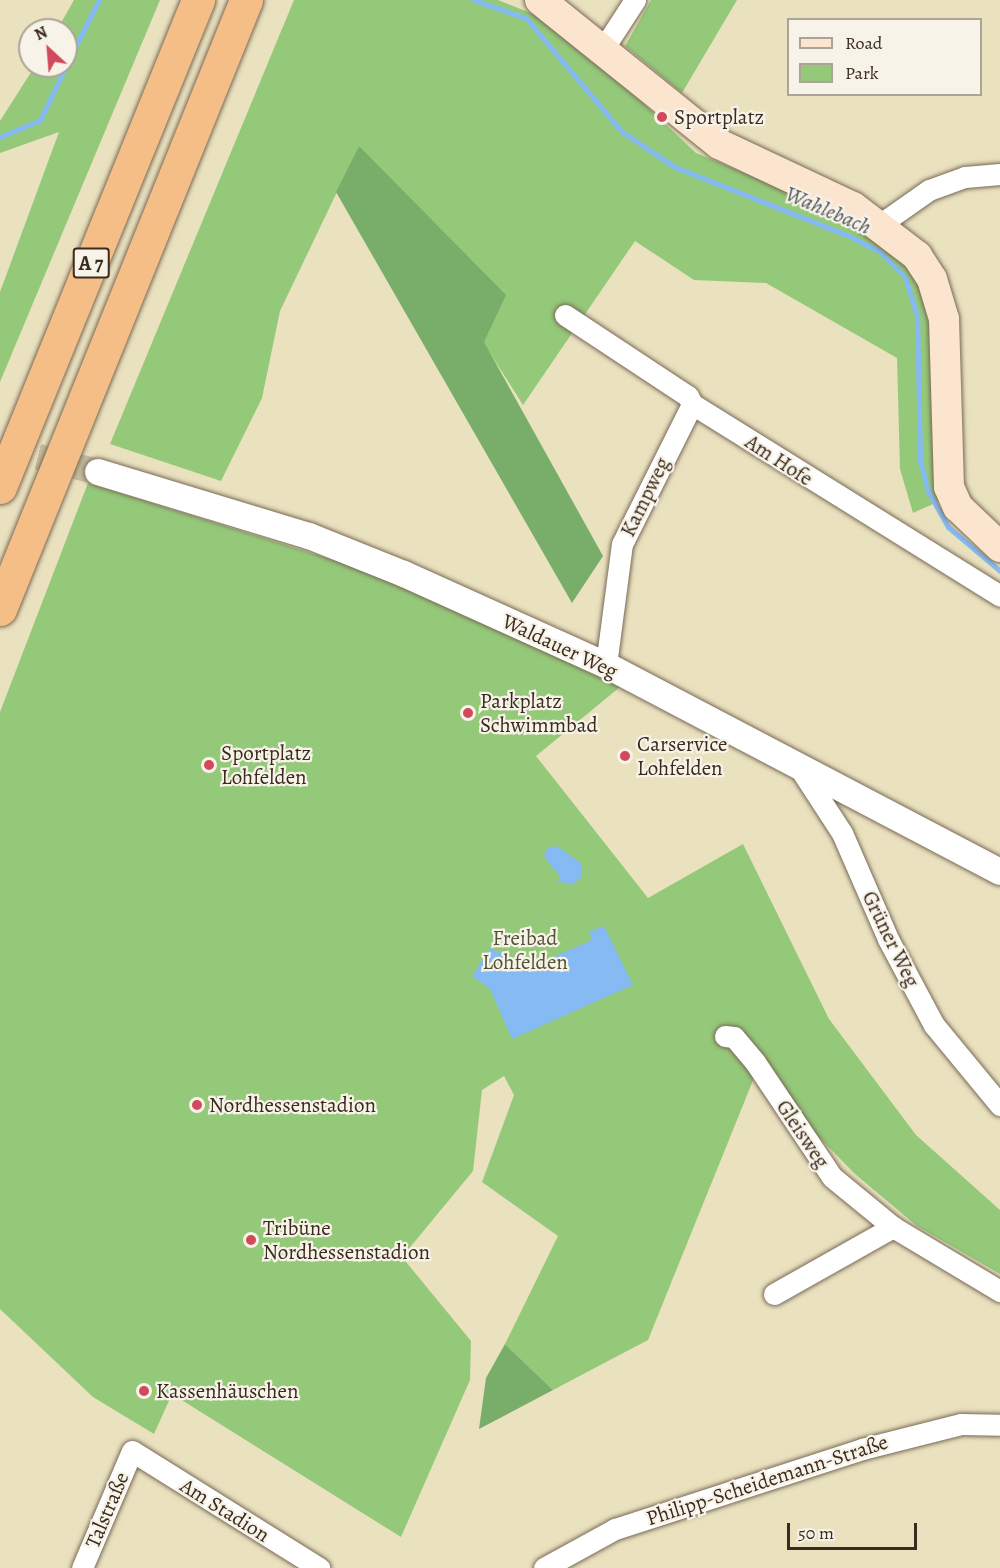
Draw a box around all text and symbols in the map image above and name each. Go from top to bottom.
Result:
north arrow [18,18,78,78]
legend [787,18,982,96]
text: N [31,21,51,46]
text: Road [845,31,882,55]
text: Park [845,61,879,85]
place label: Sportplatz [674,104,764,130]
marker: Sportplatz [655,110,669,124]
water label: Wahlebach [781,181,875,241]
road number: A 7 [72,246,110,280]
street label: Am Hofe [741,429,817,491]
street label: Kampweg [615,453,675,541]
street label: Waldauer Weg [498,608,622,684]
place label: Parkplatz Schwimmbad [480,688,598,738]
marker: Parkplatz Schwimmbad [461,706,475,720]
place label: Carservice Lohfelden [637,731,727,781]
place label: Sportplatz Lohfelden [221,740,311,790]
marker: Carservice Lohfelden [618,749,632,763]
marker: Sportplatz Lohfelden [202,758,216,772]
street label: Grüner Weg [857,887,925,991]
park label: Freibad Lohfelden [482,925,568,975]
place label: Nordhessenstadion [209,1092,376,1118]
street label: Gleisweg [771,1095,835,1173]
marker: Nordhessenstadion [190,1098,204,1112]
place label: Tribüne Nordhessenstadion [263,1215,430,1265]
marker: Tribüne Nordhessenstadion [244,1233,258,1247]
place label: Kassenhäuschen [156,1378,298,1404]
marker: Kassenhäuschen [137,1384,151,1398]
street label: Philipp-Scheidemann-Straße [643,1429,891,1531]
street label: Talstraße [80,1468,134,1552]
street label: Am Stadion [176,1473,274,1547]
scale bar [790,1511,920,1549]
text: 50 m [798,1521,834,1545]

